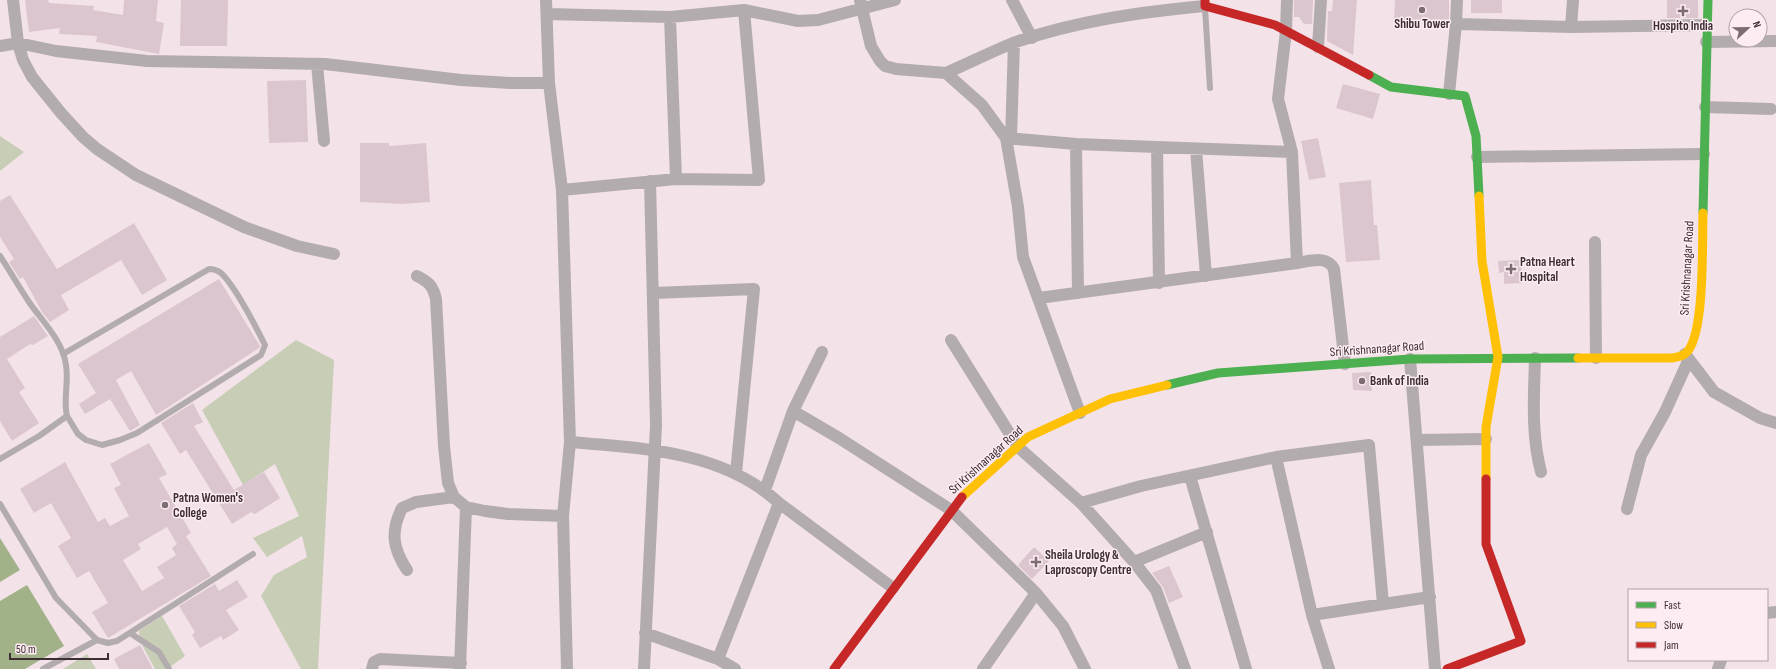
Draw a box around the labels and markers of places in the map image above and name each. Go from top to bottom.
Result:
marker: Shibu Tower [1417,5,1427,15]
marker: Hospito India [1677,5,1689,17]
place label: Shibu Tower [1394,16,1450,32]
place label: Hospito India [1653,18,1713,34]
place label: Patna Heart Hospital [1520,254,1575,285]
marker: Patna Heart Hospital [1505,263,1517,275]
place label: Bank of India [1370,373,1429,389]
marker: Bank of India [1357,376,1367,386]
place label: Patna Women's College [173,490,243,521]
marker: Patna Women's College [160,500,170,510]
place label: Sheila Urology & Laproscopy Centre [1045,547,1132,578]
marker: Sheila Urology & Laproscopy Centre [1030,556,1042,568]

